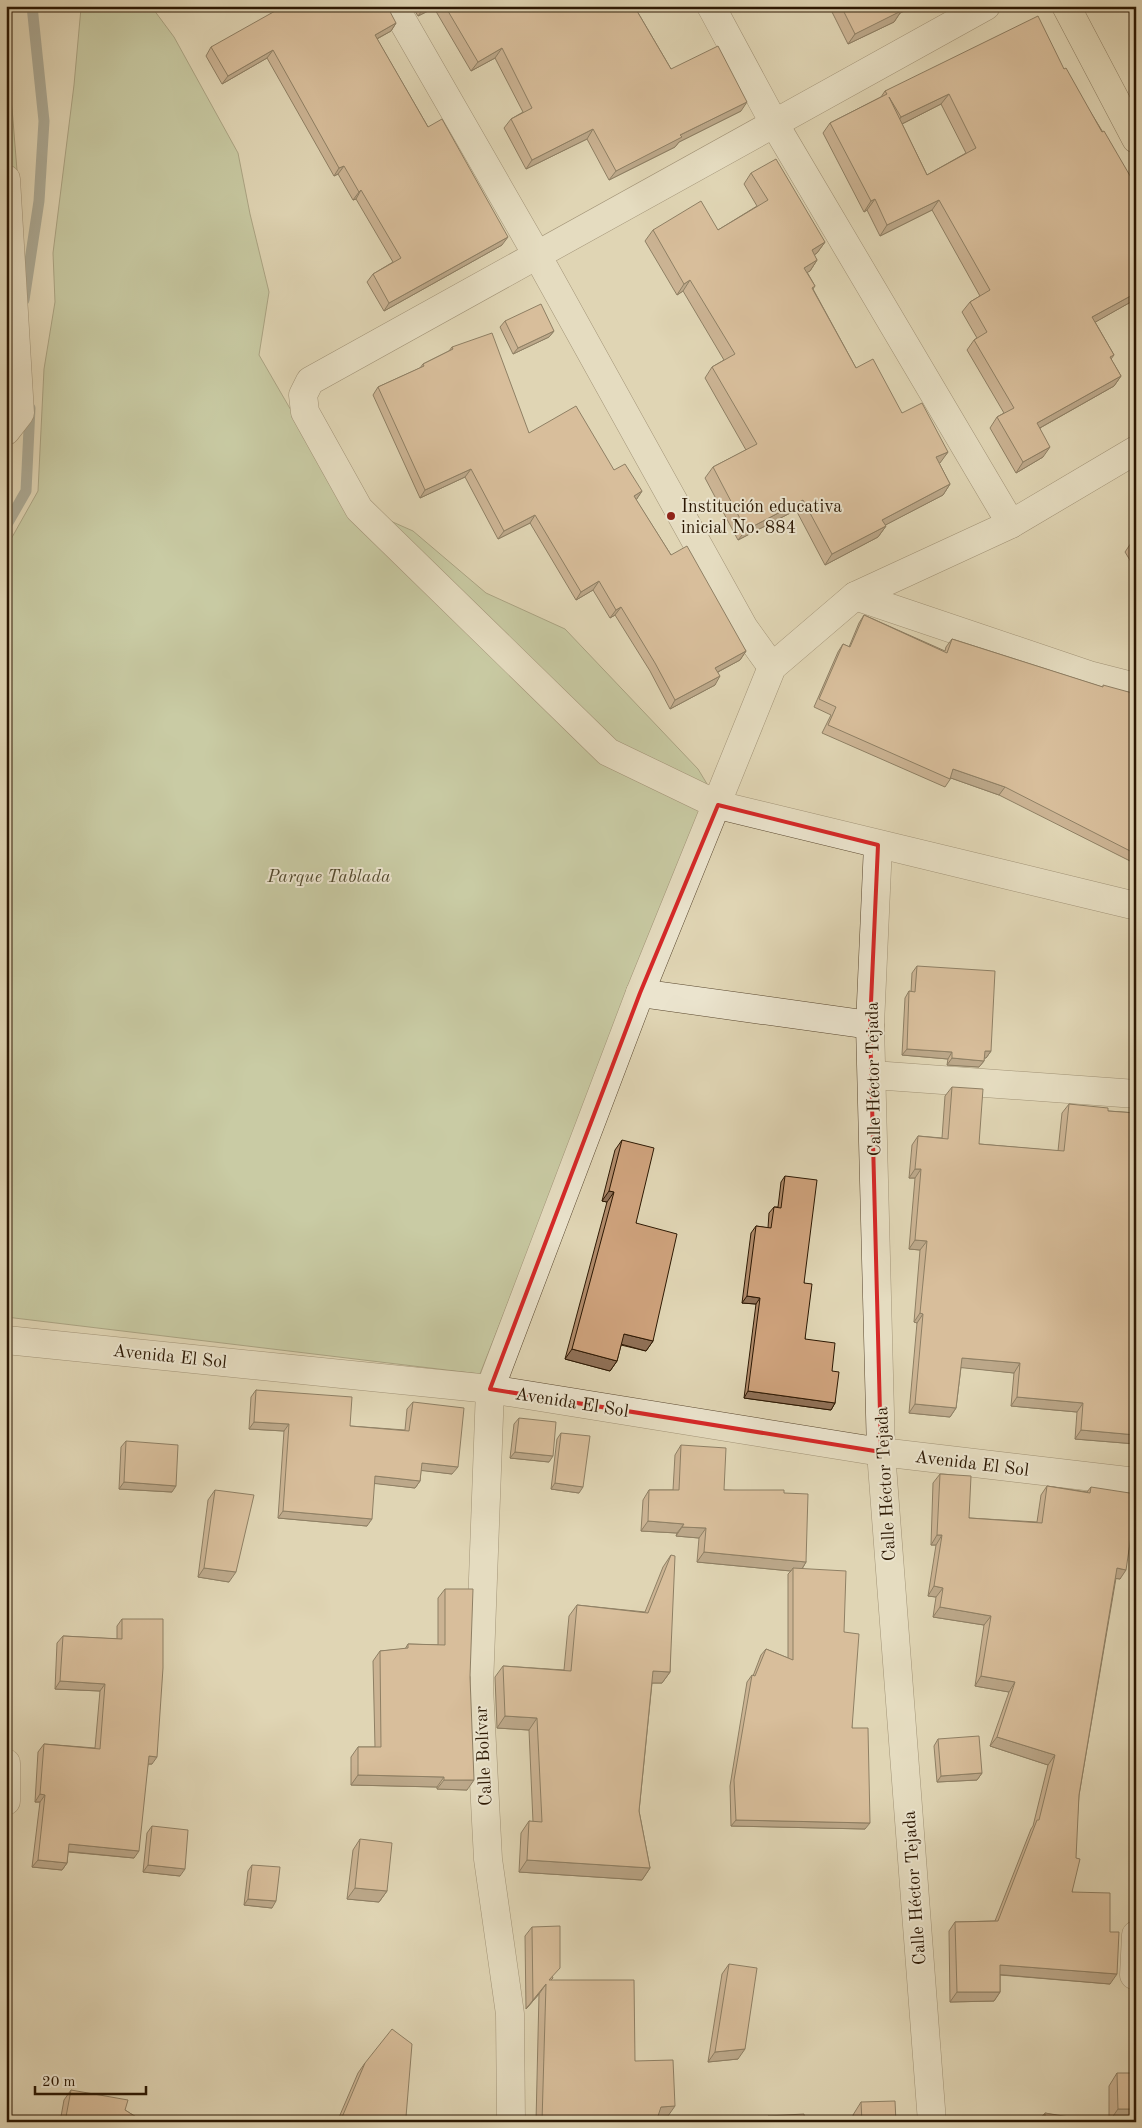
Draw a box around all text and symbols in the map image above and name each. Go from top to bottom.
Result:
place label: Institución educativa inicial No. 884 [681,498,842,537]
marker: Institución educativa inicial No. 884 [665,510,677,522]
park label: Parque Tablada [266,868,391,886]
street label: Calle Héctor Tejada [864,1001,884,1157]
street label: Avenida El Sol [112,1342,228,1372]
street label: Avenida El Sol [514,1385,630,1421]
street label: Calle Héctor Tejada [873,1406,899,1562]
street label: Avenida El Sol [914,1448,1030,1480]
street label: Calle Bolívar [472,1705,496,1806]
street label: Calle Héctor Tejada [901,1810,929,1966]
scale bar [35,2063,146,2095]
text: 20 m [42,2075,76,2090]

